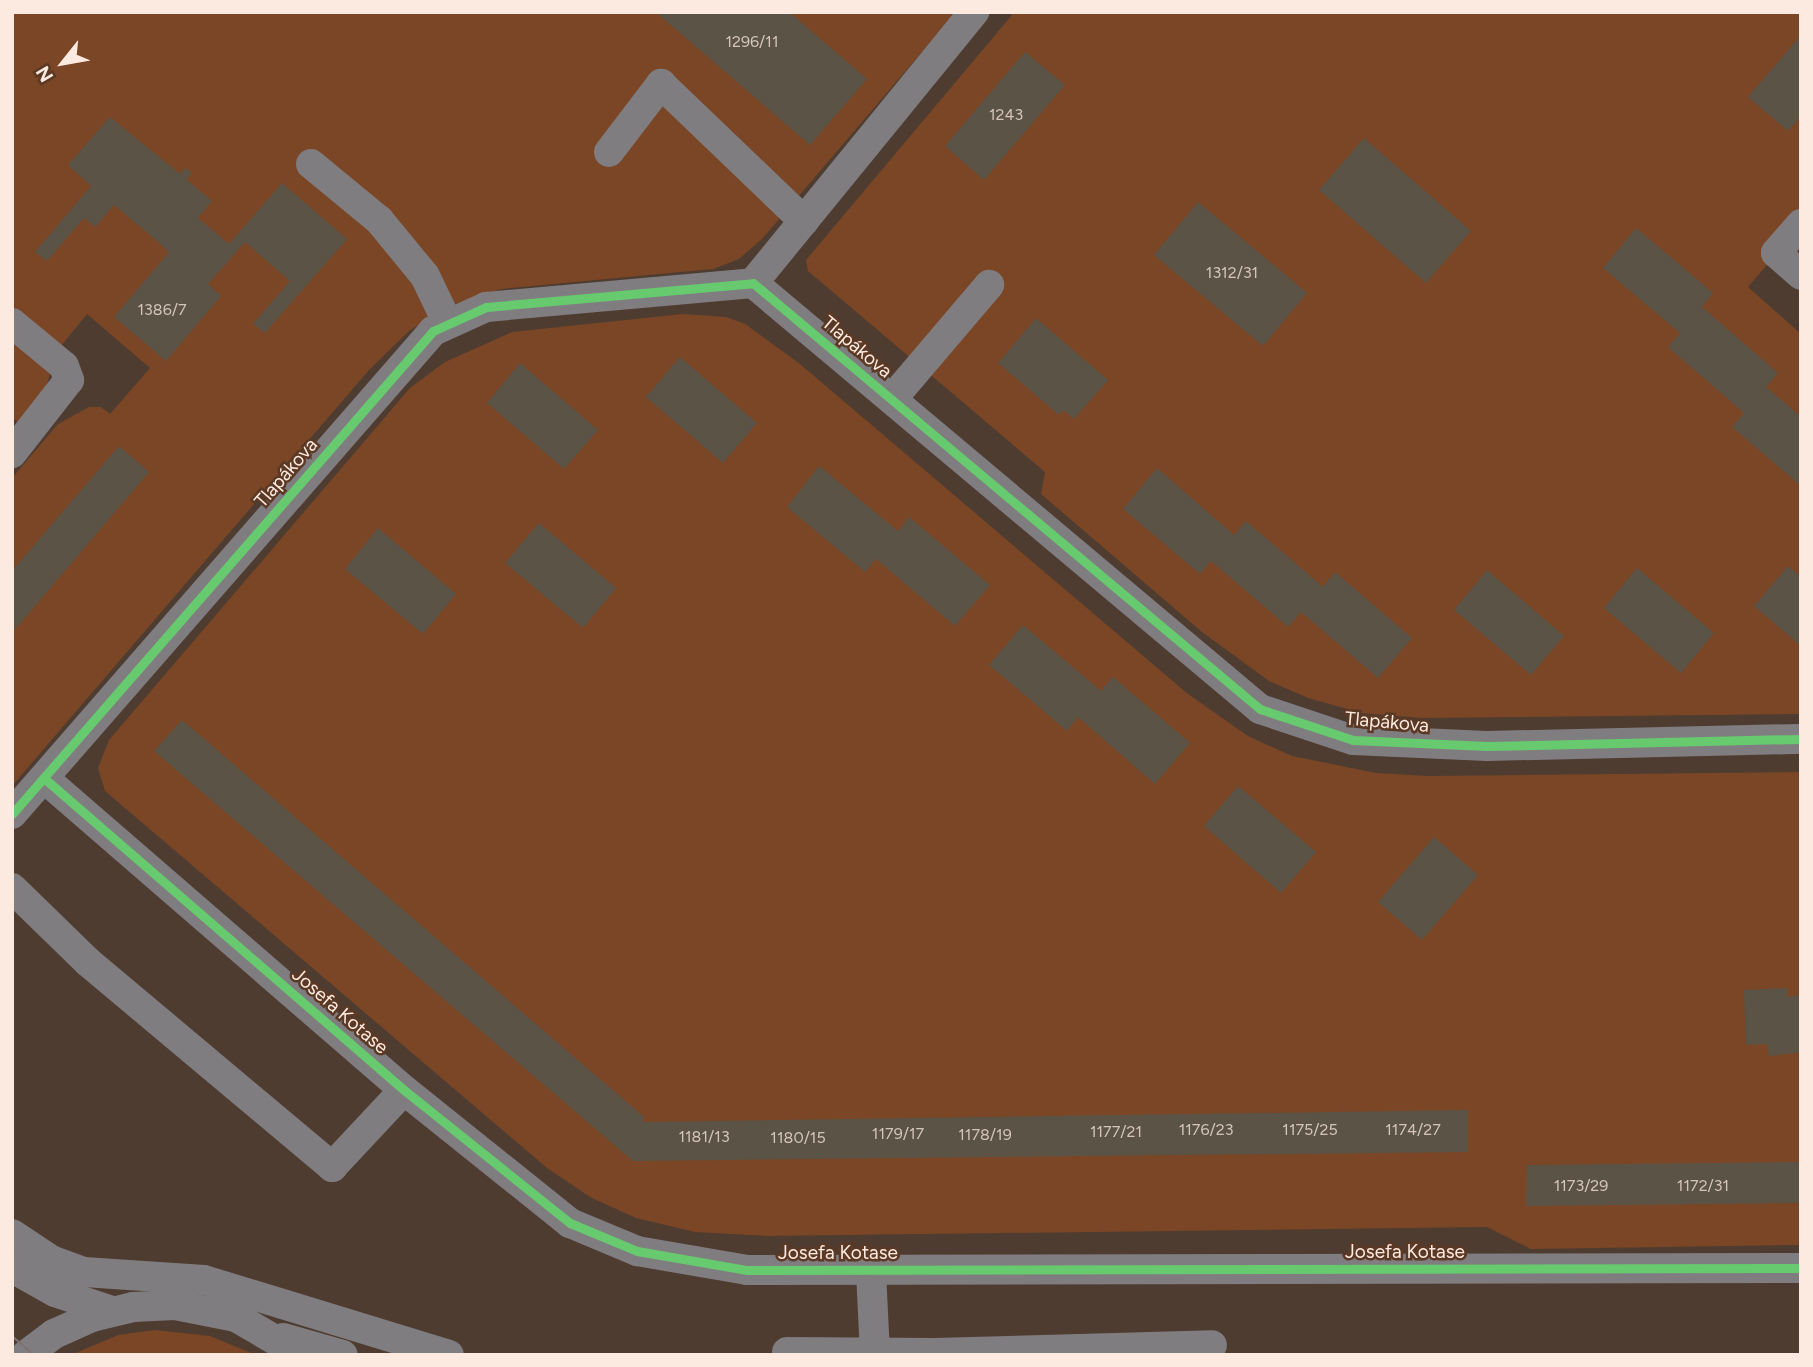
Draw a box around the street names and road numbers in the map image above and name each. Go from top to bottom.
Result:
street label: Tlapákova [817,311,897,383]
street label: Tlapákova [250,434,322,512]
street label: Tlapákova [1344,707,1430,737]
street label: Josefa Kotase [287,963,393,1059]
street label: Josefa Kotase [1345,1241,1465,1263]
street label: Josefa Kotase [778,1242,898,1264]

